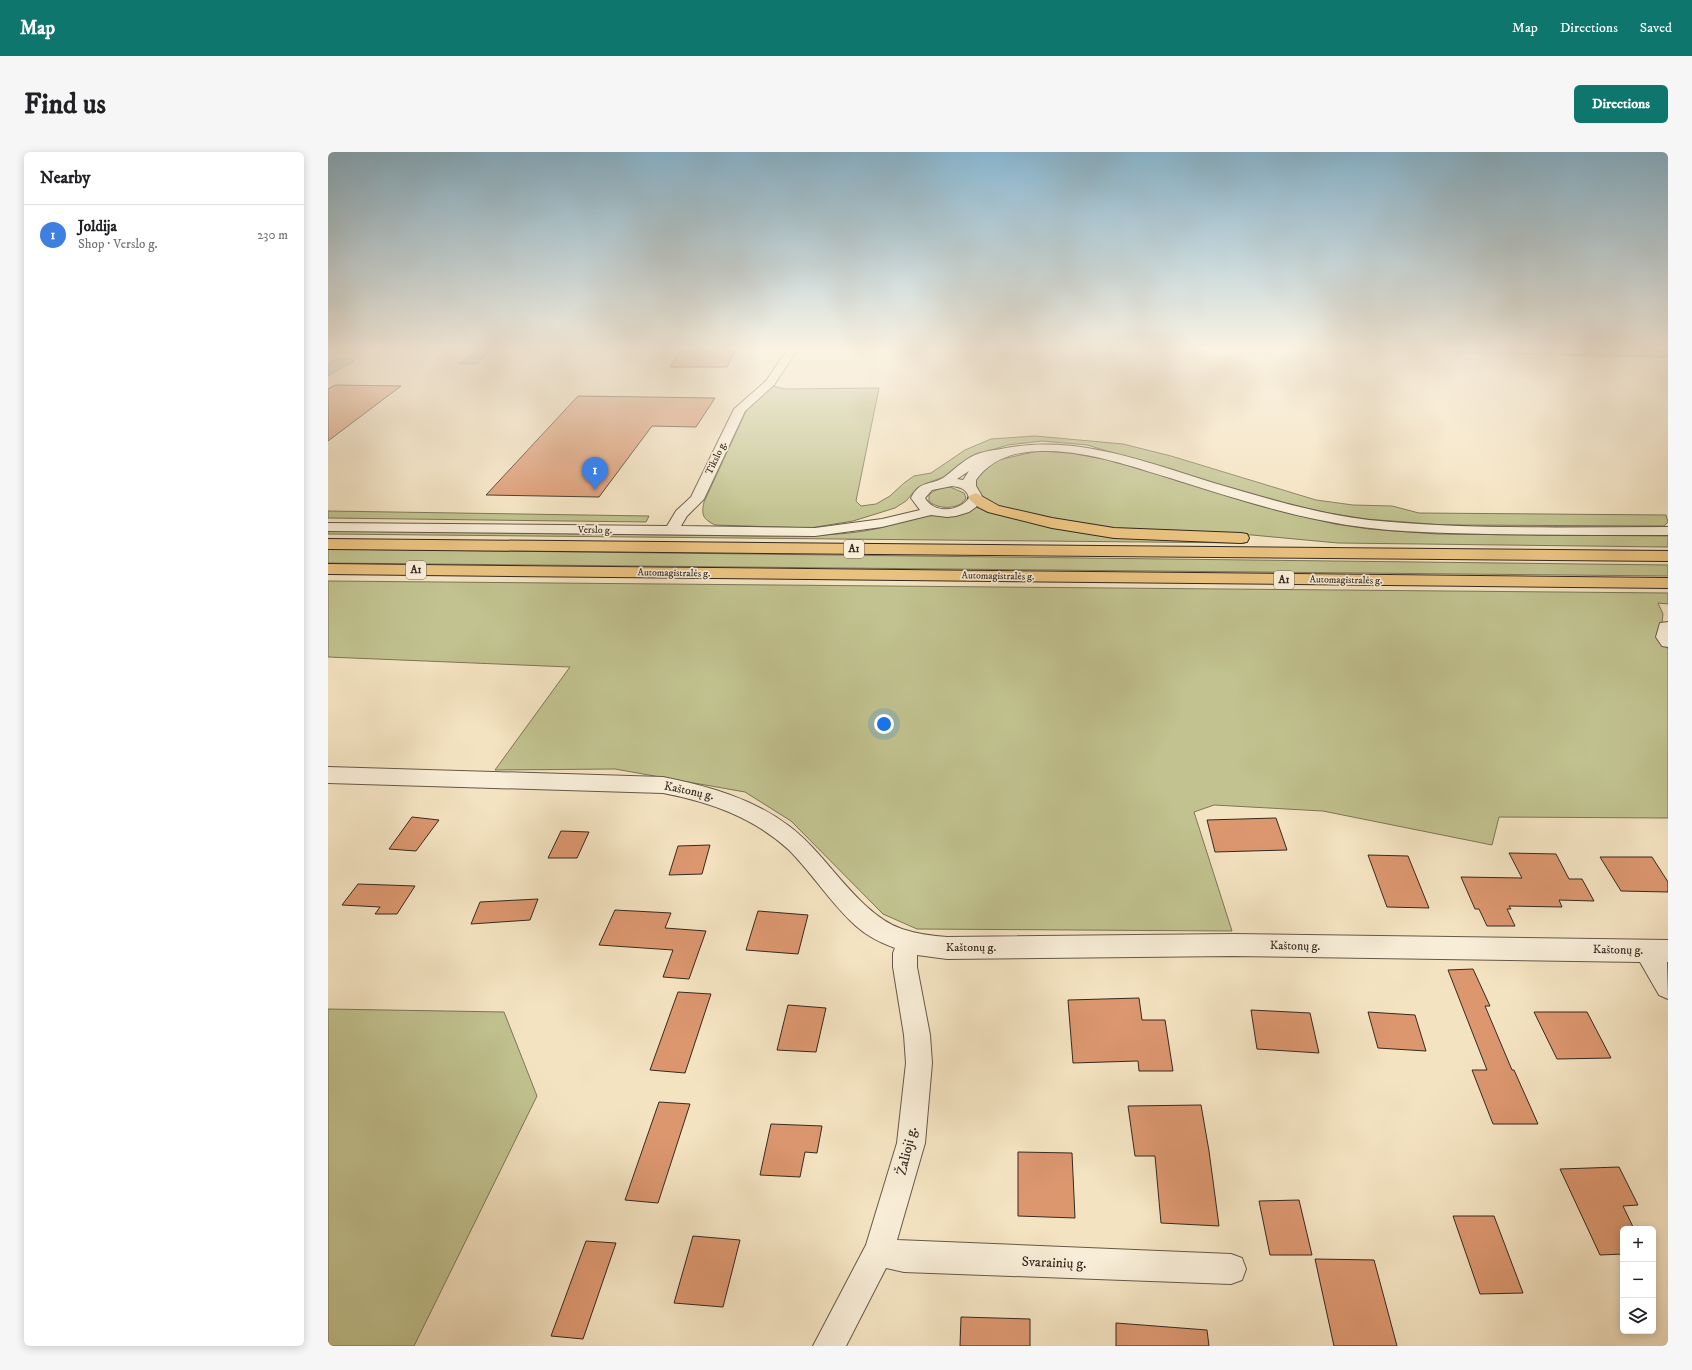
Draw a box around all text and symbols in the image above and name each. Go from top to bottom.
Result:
text: Map [20,17,55,40]
text: Map [1512,19,1538,37]
text: Directions [1560,19,1618,37]
text: Saved [1640,19,1672,37]
button: Directions [1574,85,1668,123]
text: Find us [24,87,106,122]
text: Nearby [40,167,90,189]
text: Joldija [78,217,117,236]
text: 1 [51,227,55,243]
text: 230 m [257,227,288,243]
text: Shop · Verslo g. [78,236,158,252]
street label: Tikslo g. [703,439,729,477]
pin: 1 [582,457,608,490]
street label: Verslo g. [577,524,612,536]
road number: A1 [844,540,864,558]
road number: A1 [406,561,426,579]
street label: Automagistralės g. [637,566,711,580]
street label: Automagistralės g. [961,569,1035,583]
road number: A1 [1274,571,1294,589]
street label: Automagistralės g. [1309,573,1383,587]
your location [874,714,894,734]
street label: Kaštonų g. [663,778,715,804]
street label: Kaštonų g. [1270,938,1321,954]
street label: Kaštonų g. [946,940,996,955]
street label: Kaštonų g. [1593,942,1644,958]
street label: Žalioji g. [893,1125,921,1177]
map controls [1620,1226,1656,1334]
button: + [1620,1226,1656,1262]
street label: Svarainių g. [1021,1253,1087,1273]
button: − [1620,1262,1656,1298]
button: layers [1620,1298,1656,1334]

